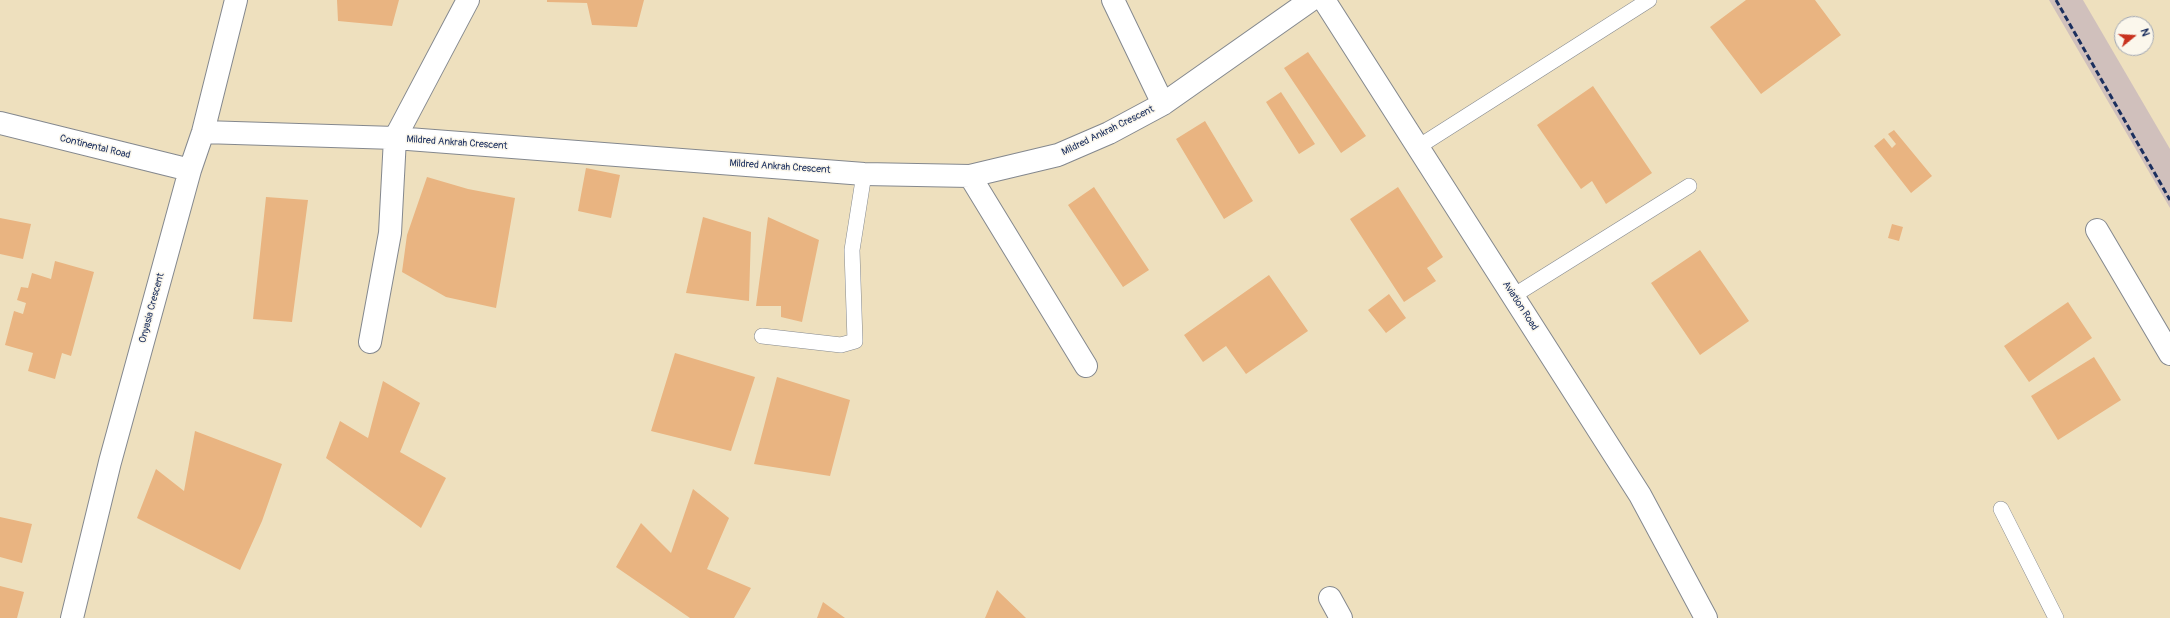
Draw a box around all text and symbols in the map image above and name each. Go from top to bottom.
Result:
north arrow [2114,16,2154,56]
text: N [2138,27,2152,38]
street label: Mildred Ankrah Crescent [1060,103,1156,159]
street label: Continental Road [58,132,132,162]
street label: Mildred Ankrah Crescent [406,133,508,153]
street label: Mildred Ankrah Crescent [729,157,831,177]
street label: Onyasia Crescent [137,272,167,344]
street label: Aviation Road [1500,279,1540,333]

